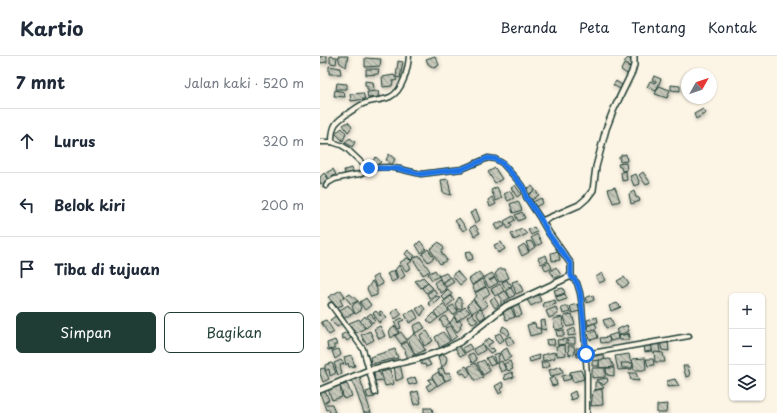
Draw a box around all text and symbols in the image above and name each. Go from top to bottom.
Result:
text: Kartio [20,14,83,42]
text: Beranda [500,17,557,38]
text: Peta [579,17,609,38]
text: Tentang [631,17,686,38]
text: Kontak [708,17,757,38]
north arrow [681,68,717,104]
text: 7 mnt [16,69,65,95]
text: Jalan kaki · 520 m [184,73,304,92]
text: Lurus [54,129,95,152]
icon: ahead [16,130,38,152]
text: 320 m [262,131,304,150]
route end [360,159,378,177]
text: Belok kiri [54,193,125,216]
icon: left [16,194,38,216]
text: 200 m [261,195,304,214]
text: Tiba di tujuan [54,257,160,280]
icon: arrive [16,258,38,280]
map controls [729,293,765,401]
button: + [729,293,765,329]
button: Simpan [16,312,156,353]
button: Bagikan [164,312,304,353]
button: − [729,329,765,365]
route start [577,345,595,363]
button: layers [729,365,765,401]

